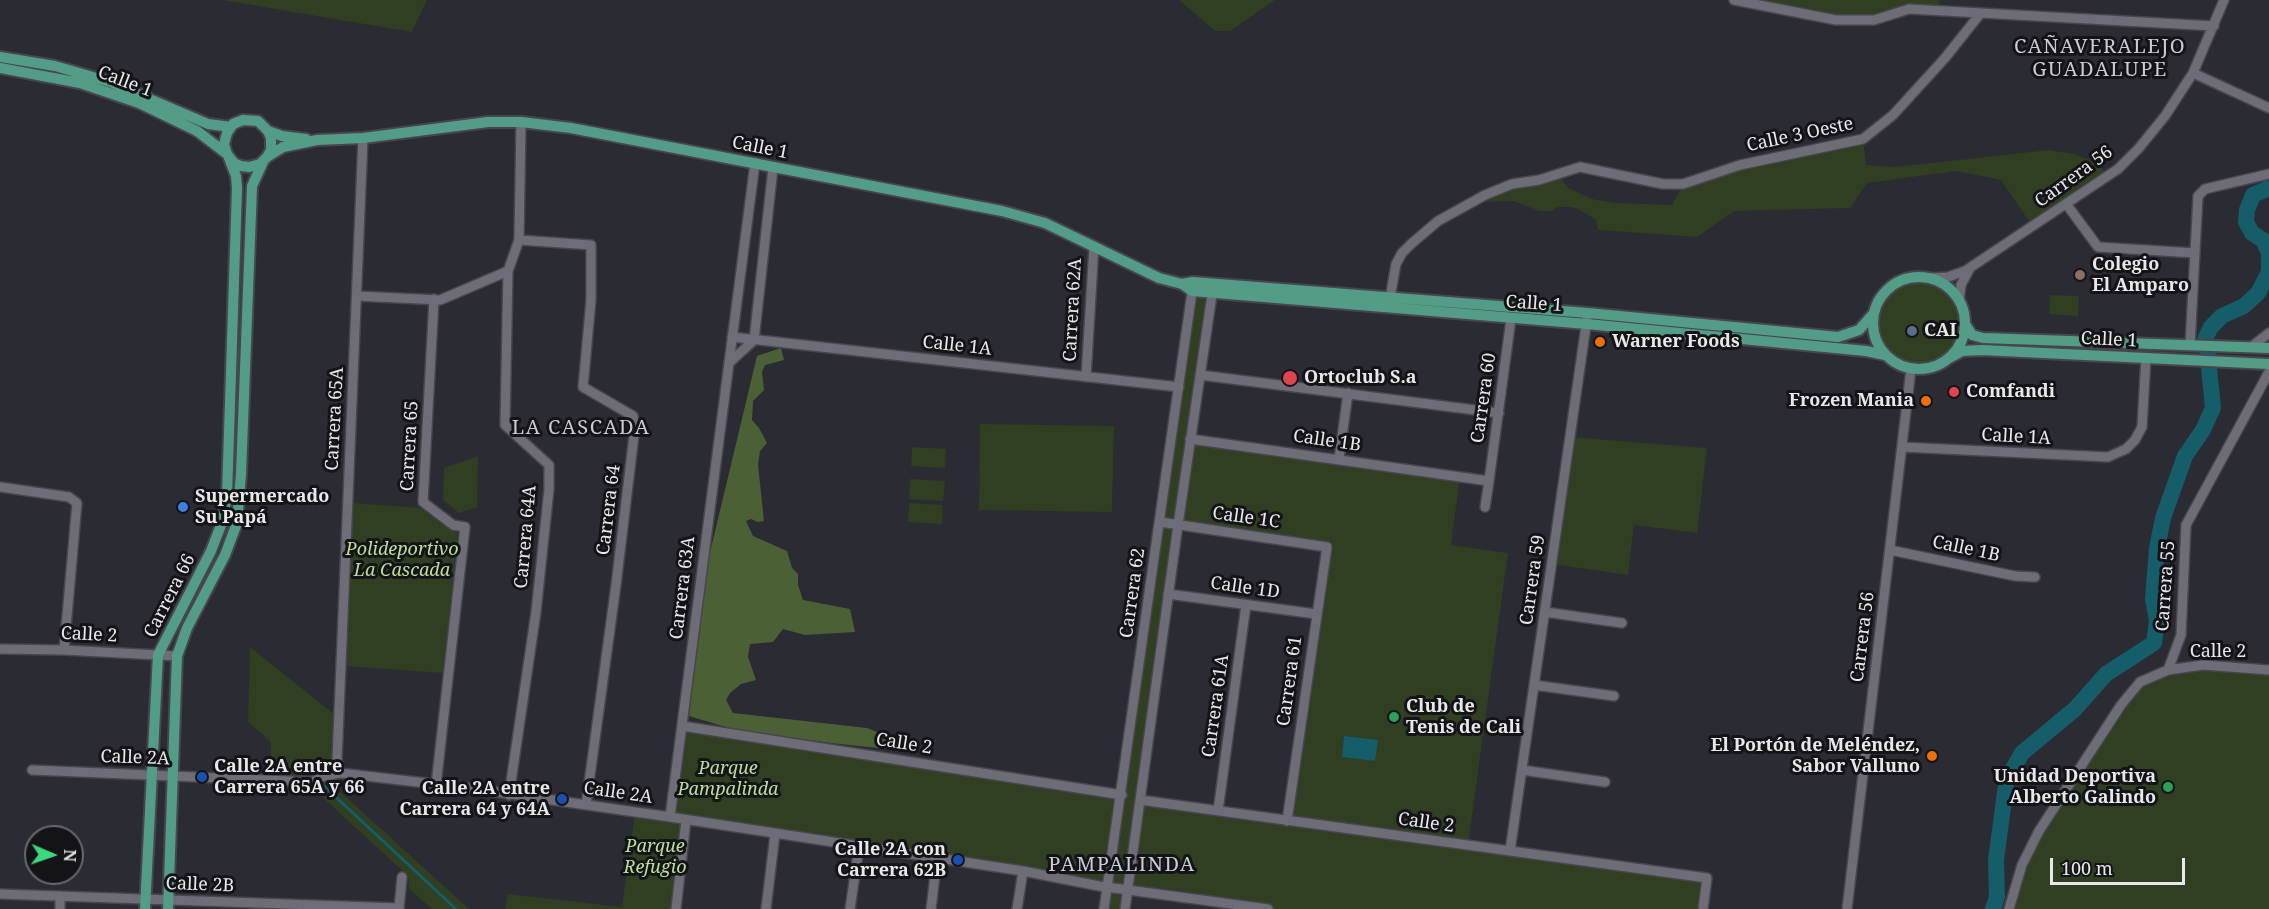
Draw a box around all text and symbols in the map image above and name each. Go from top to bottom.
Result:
district label: CAÑAVERALEJO GUADALUPE [2014,35,2186,82]
street label: Calle 1 [95,62,155,102]
street label: Calle 3 Oeste [1745,113,1855,157]
street label: Calle 1 [730,132,790,164]
street label: Carrera 56 [2031,142,2117,212]
place label: Colegio El Amparo [2092,254,2189,296]
street label: Carrera 62A [1060,258,1086,362]
marker: Colegio El Amparo [2073,268,2087,282]
street label: Calle 1 [1505,291,1563,317]
place label: CAI [1924,320,1957,342]
marker: CAI [1905,324,1919,338]
street label: Calle 1 [2080,328,2138,352]
place label: Warner Foods [1612,331,1740,353]
street label: Calle 1A [921,332,993,360]
marker: Warner Foods [1593,335,1607,349]
street label: Carrera 60 [1467,352,1501,444]
street label: Carrera 65A [322,367,348,471]
place label: Ortoclub S.a [1304,367,1417,389]
marker: Ortoclub S.a [1281,369,1299,387]
place label: Comfandi [1966,381,2055,403]
marker: Comfandi [1947,385,1961,399]
place label: Frozen Mania [1789,390,1914,412]
marker: Frozen Mania [1919,394,1933,408]
street label: Carrera 65 [397,400,423,492]
district label: LA CASCADA [512,416,650,440]
street label: Calle 1A [1981,424,2051,450]
street label: Calle 1B [1292,426,1362,456]
street label: Carrera 64 [593,464,625,556]
street label: Carrera 64A [511,484,541,590]
place label: Supermercado Su Papá [195,486,329,528]
marker: Supermercado Su Papá [176,500,190,514]
street label: Calle 1C [1211,503,1281,533]
street label: Calle 1B [1930,531,2002,567]
street label: Carrera 59 [1516,534,1550,626]
street label: Carrera 63A [666,535,700,641]
park label: Polideportivo La Cascada [346,539,458,582]
street label: Carrera 55 [2152,540,2180,632]
street label: Carrera 62 [1116,547,1150,639]
street label: Carrera 66 [140,551,200,641]
street label: Calle 1D [1209,572,1281,604]
street label: Carrera 56 [1847,591,1879,683]
street label: Calle 2 [60,623,118,647]
street label: Carrera 61 [1273,635,1307,727]
street label: Calle 2 [2190,641,2246,663]
street label: Carrera 61A [1198,653,1234,759]
place label: Club de Tenis de Cali [1406,696,1521,738]
marker: Club de Tenis de Cali [1387,710,1401,724]
street label: Calle 2 [874,729,934,759]
place label: El Portón de Meléndez, Sabor Valluno [1711,735,1920,777]
street label: Calle 2A [100,746,170,770]
marker: El Portón de Meléndez, Sabor Valluno [1925,749,1939,763]
place label: Calle 2A entre Carrera 65A y 66 [214,756,365,798]
park label: Parque Pampalinda [677,758,779,800]
place label: Unidad Deportiva Alberto Galindo [1994,766,2156,808]
marker: Calle 2A entre Carrera 65A y 66 [195,770,209,784]
street label: Calle 2A [582,777,654,809]
place label: Calle 2A entre Carrera 64 y 64A [399,778,550,820]
marker: Unidad Deportiva Alberto Galindo [2161,780,2175,794]
marker: Calle 2A entre Carrera 64 y 64A [555,792,569,806]
street label: Calle 2 [1396,808,1456,838]
north arrow [24,825,84,885]
park label: Parque Refugio [623,836,687,878]
place label: Calle 2A con Carrera 62B [835,839,946,882]
scale bar [2053,846,2188,884]
text: N [59,849,81,862]
marker: Calle 2A con Carrera 62B [951,853,965,867]
district label: PAMPALINDA [1048,853,1196,877]
text: 100 m [2061,856,2113,880]
street label: Calle 2B [165,873,235,897]

